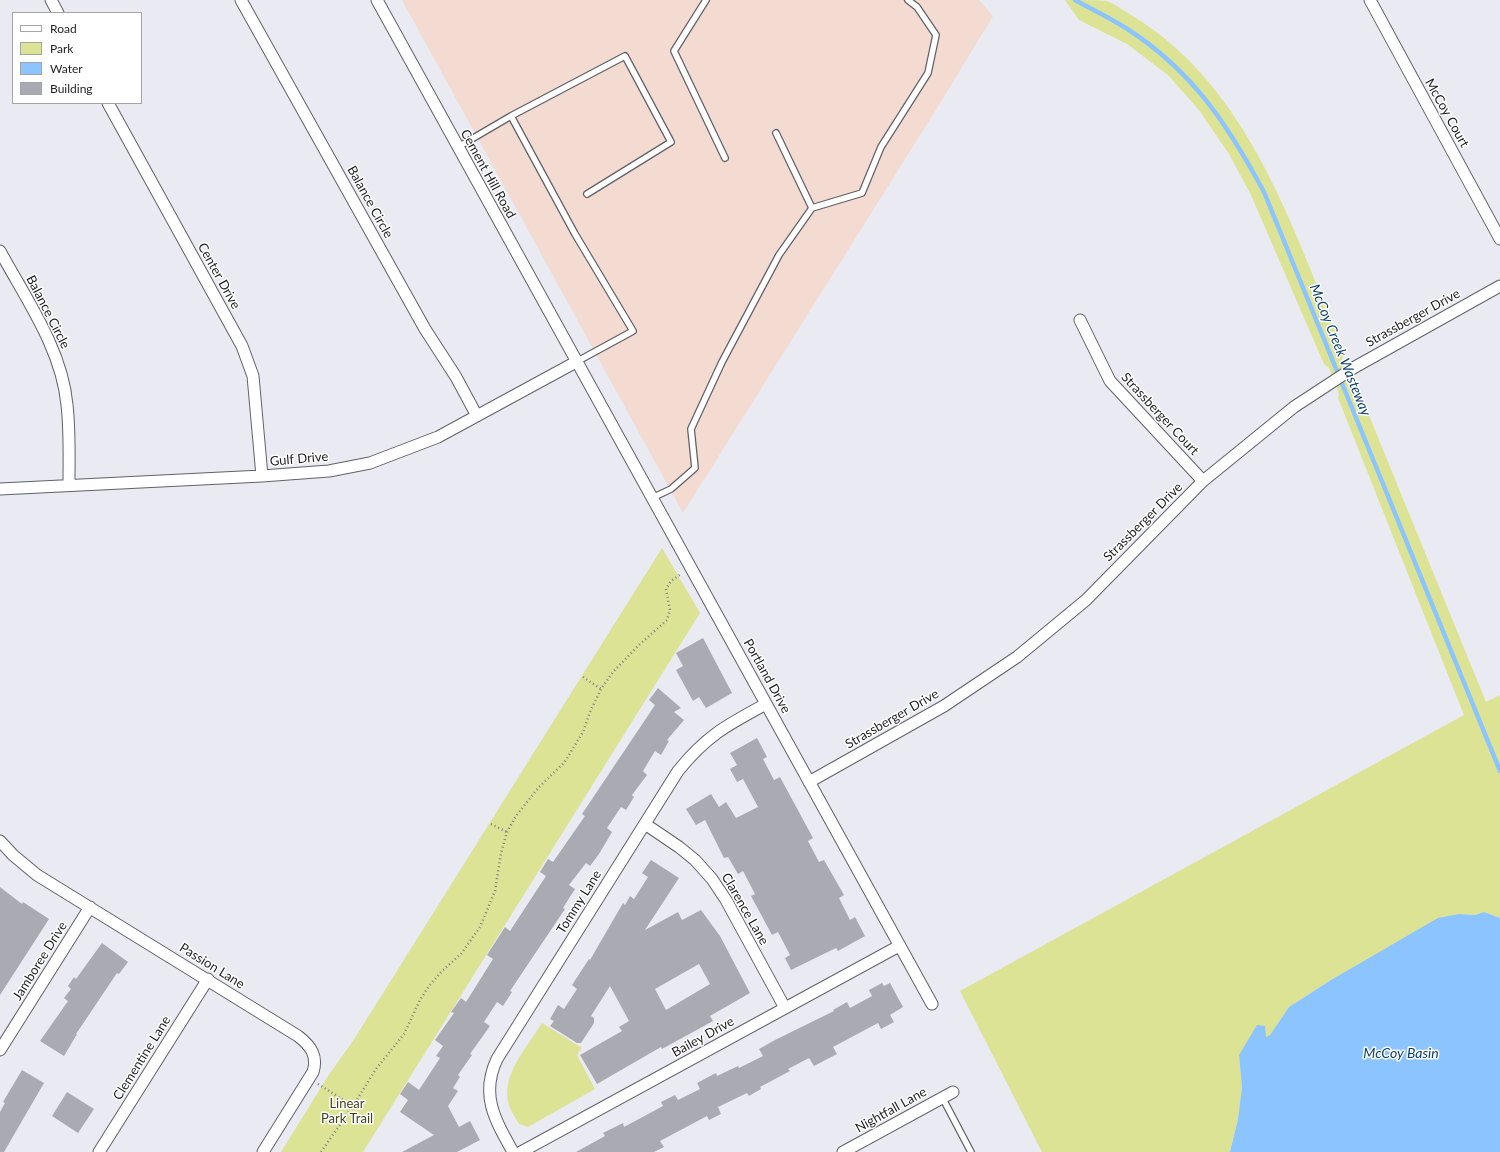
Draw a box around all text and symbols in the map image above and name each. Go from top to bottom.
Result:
legend [12,12,142,104]
text: Road [50,21,77,36]
text: Park [50,41,73,56]
text: Water [50,61,83,76]
street label: McCoy Court [1422,76,1472,150]
text: Building [50,81,93,96]
street label: Cement Hill Road [457,127,519,221]
street label: Balance Circle [344,163,396,241]
street label: Center Drive [194,240,244,312]
street label: Balance Circle [23,273,73,351]
water label: McCoy Creek Wasteway [1306,282,1374,418]
street label: Strassberger Drive [1363,286,1463,350]
street label: Strassberger Court [1118,370,1202,458]
street label: Gulf Drive [269,449,329,469]
street label: Strassberger Drive [1100,479,1186,565]
street label: Portland Drive [740,636,794,716]
street label: Strassberger Drive [843,686,941,752]
street label: Tommy Lane [553,867,605,937]
street label: Clarence Lane [718,870,772,948]
street label: Jamboree Drive [10,919,70,1003]
street label: Passion Lane [177,940,247,992]
street label: Clementine Lane [110,1013,174,1103]
street label: Bailey Drive [669,1014,737,1060]
water label: McCoy Basin [1363,1045,1439,1061]
street label: Nightfall Lane [853,1084,929,1136]
park label: Linear Park Trail [321,1096,373,1127]

